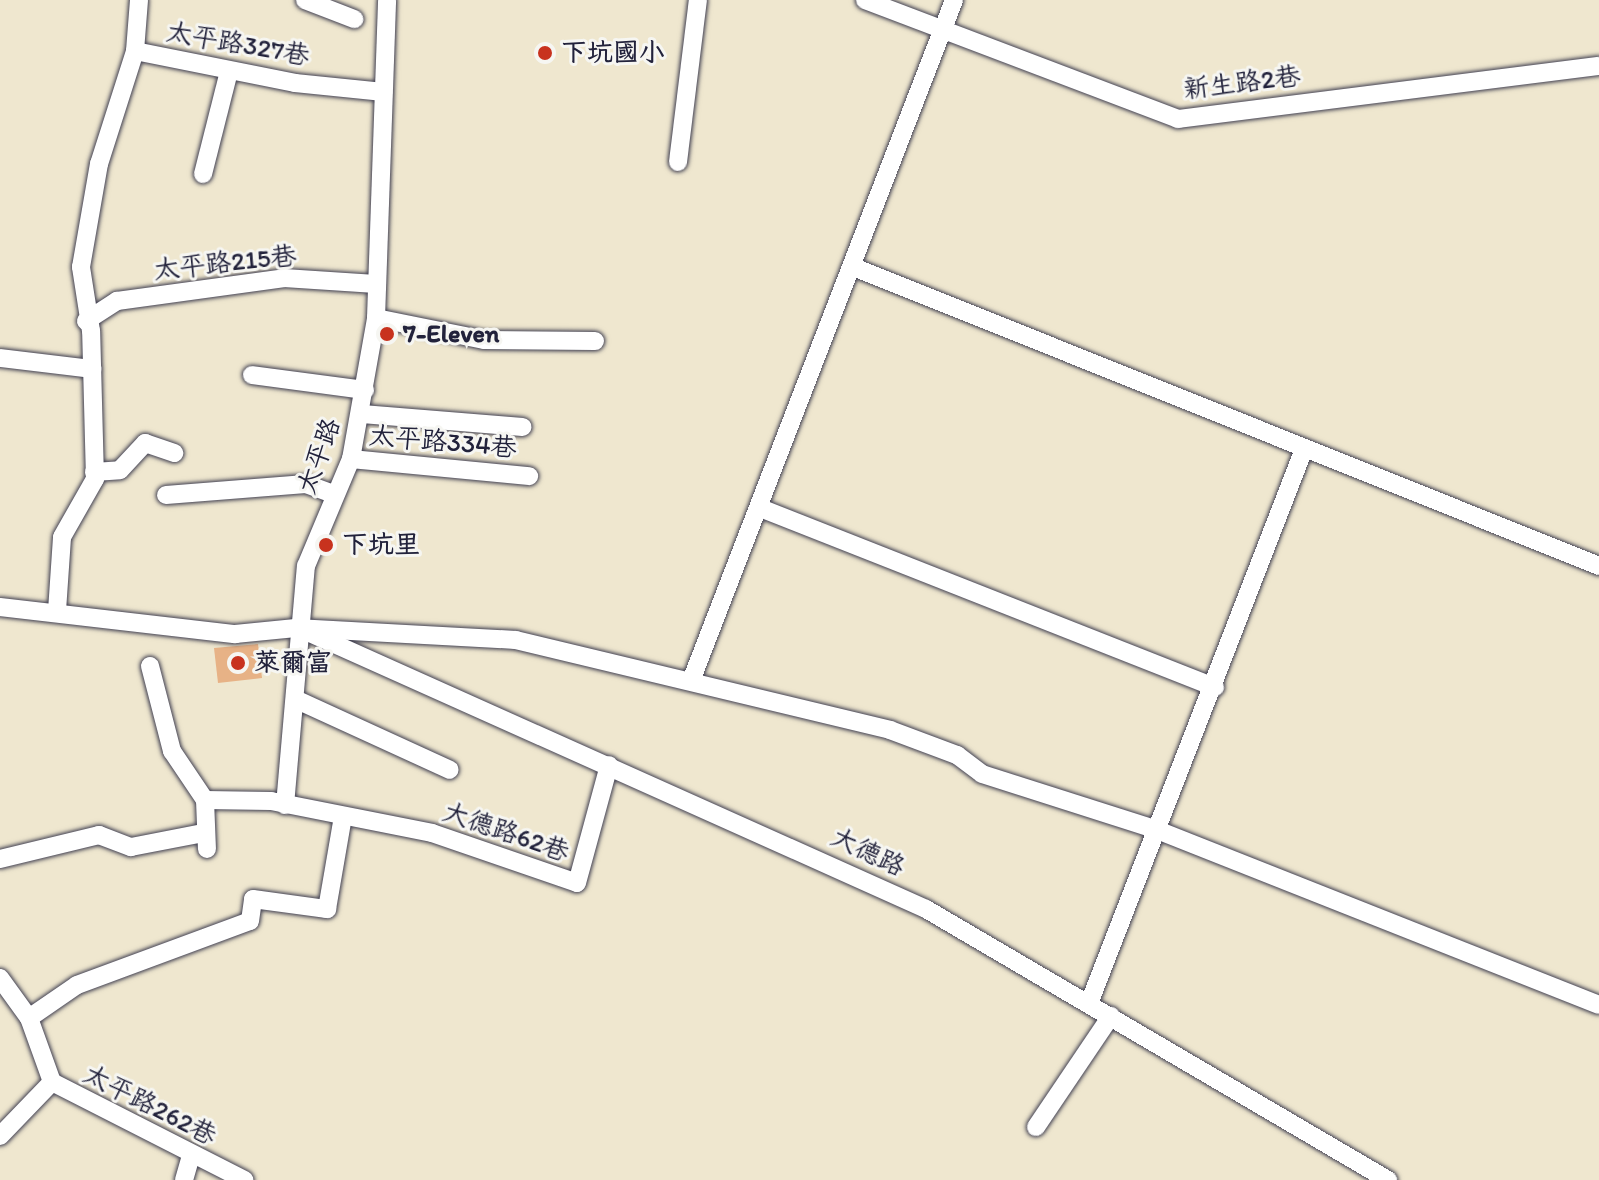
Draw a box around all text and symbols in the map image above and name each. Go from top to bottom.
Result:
street label: 太平路327巷 [164,16,312,72]
place label: 下坑國小 [561,37,665,69]
marker: 下坑國小 [536,44,554,62]
street label: 新生路2巷 [1182,60,1302,106]
street label: 太平路215巷 [152,240,298,286]
place label: 7-Eleven [403,318,500,350]
marker: 7-Eleven [378,325,396,343]
street label: 太平路 [291,414,347,498]
street label: 太平路334巷 [368,420,518,464]
place label: 下坑里 [342,529,420,561]
marker: 下坑里 [317,536,335,554]
place label: 萊爾富 [254,647,332,679]
marker: 萊爾富 [229,654,247,672]
street label: 大德路62巷 [439,796,573,868]
street label: 大德路 [826,821,910,883]
street label: 太平路262巷 [78,1058,222,1152]

